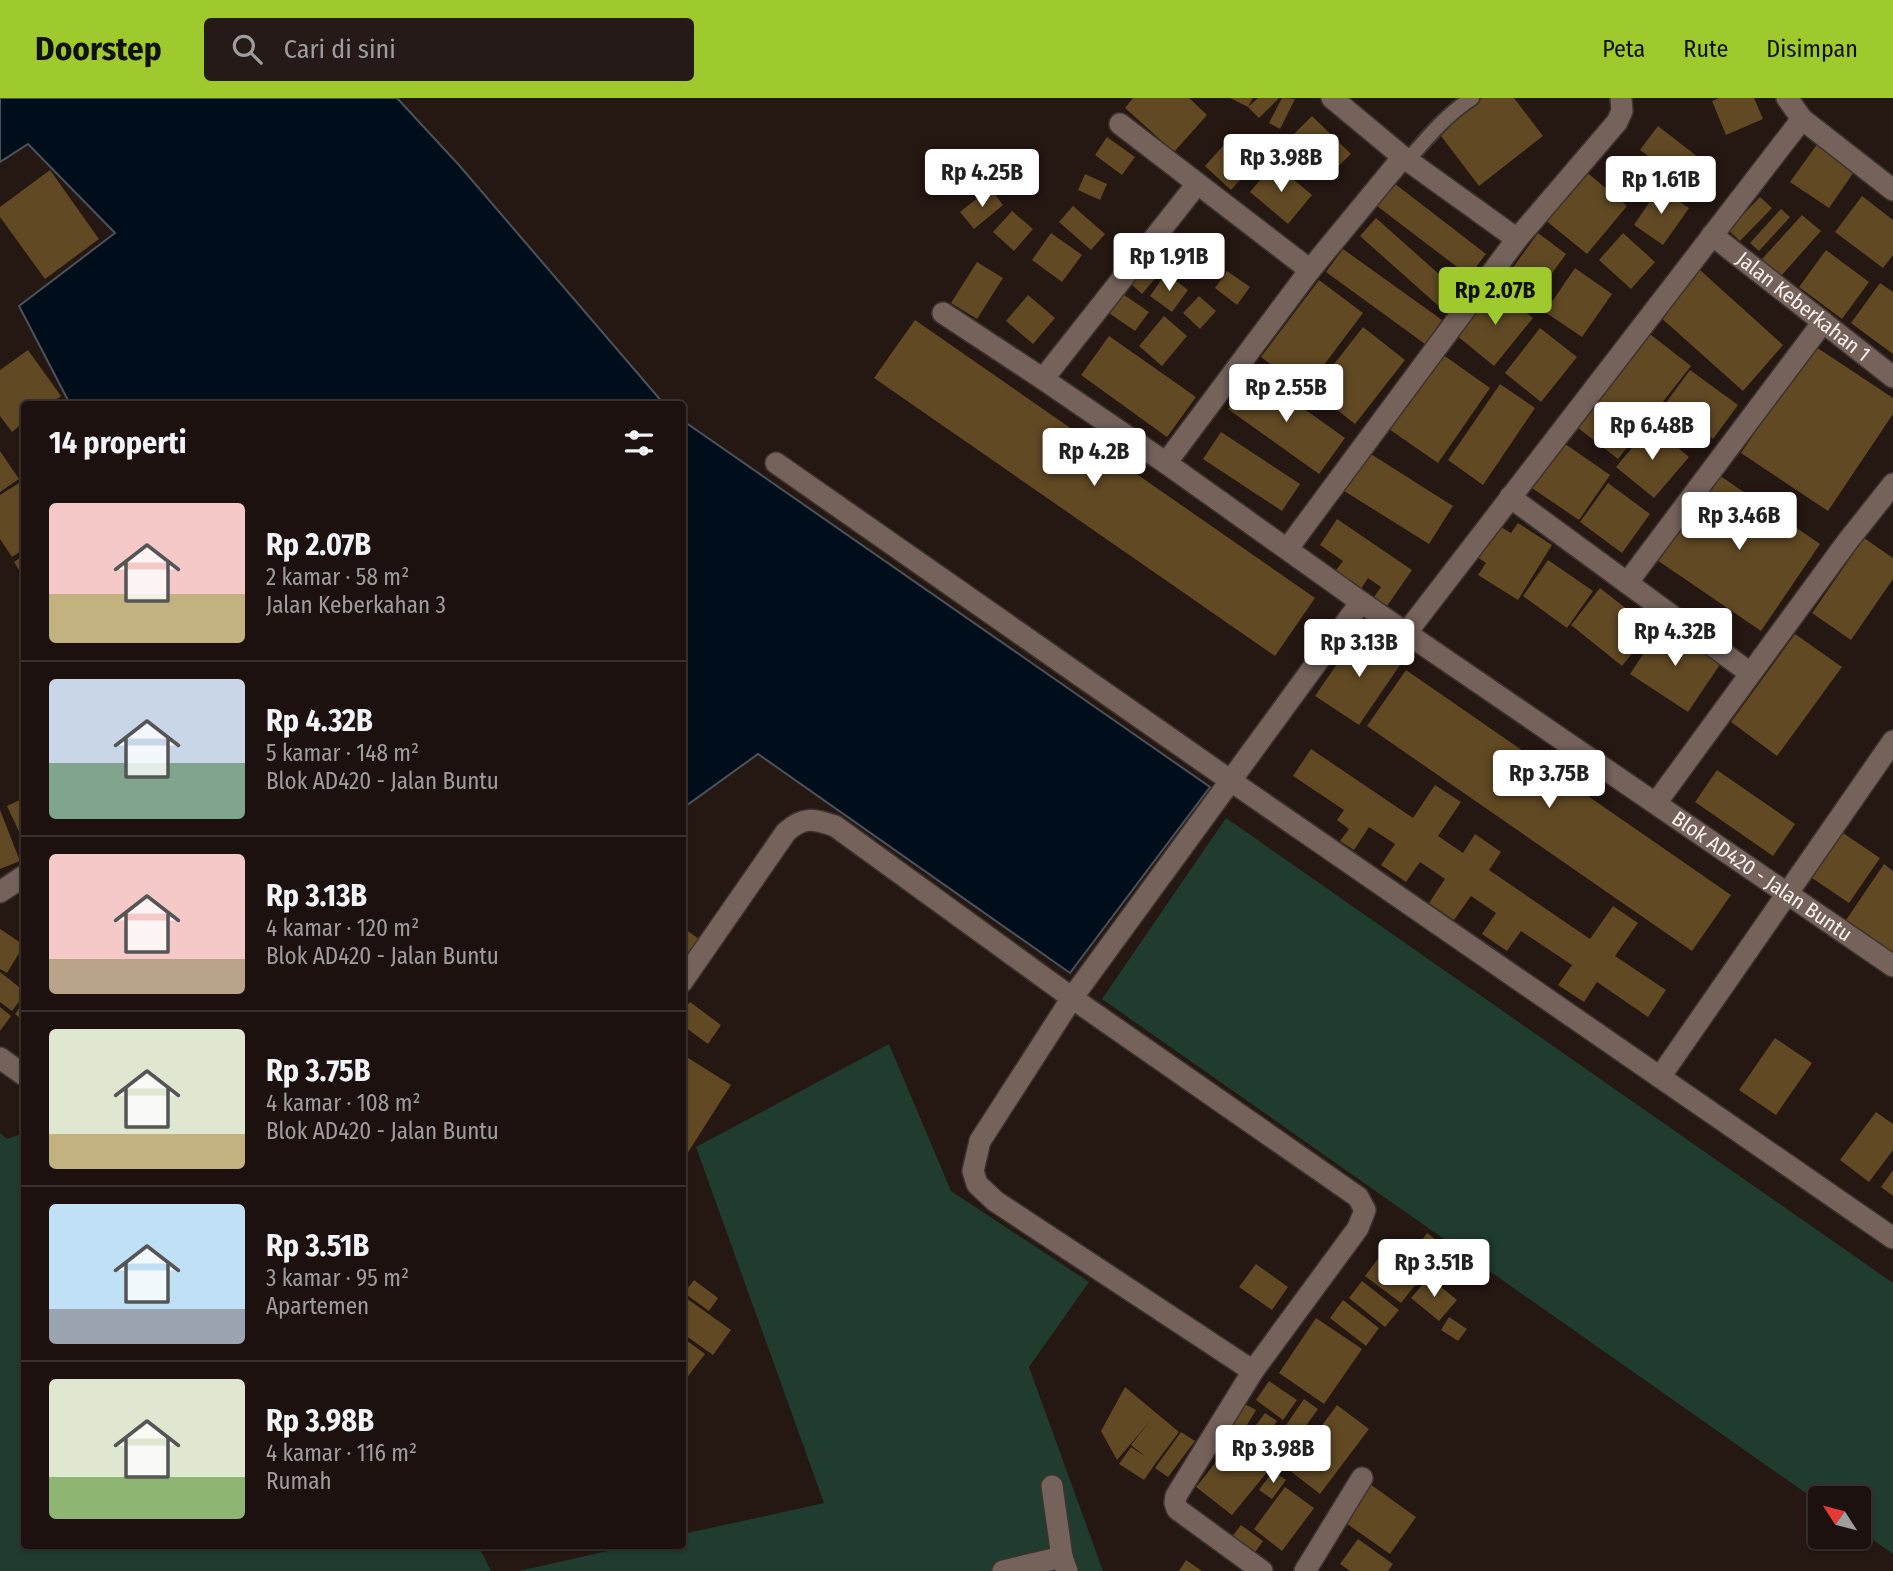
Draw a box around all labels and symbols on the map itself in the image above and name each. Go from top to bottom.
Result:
pin: Rp 3.98B [1209,134,1353,194]
pin: Rp 4.25B [910,150,1054,209]
pin: Rp 1.61B [1589,156,1733,216]
pin: Rp 1.91B [1097,234,1241,293]
street label: Jalan Keberkahan 1 [1731,246,1875,367]
pin: Rp 2.07B [1423,268,1567,327]
pin: Rp 2.55B [1214,364,1358,424]
pin: Rp 6.48B [1580,402,1724,462]
pin: Rp 4.2B [1029,428,1159,488]
pin: Rp 3.46B [1667,492,1811,552]
pin: Rp 4.32B [1603,608,1747,668]
pin: Rp 3.13B [1287,620,1431,679]
pin: Rp 3.75B [1477,750,1621,810]
street label: Blok AD420 - Jalan Buntu [1667,806,1857,947]
pin: Rp 3.51B [1362,1240,1506,1299]
pin: Rp 3.98B [1201,1426,1345,1485]
north arrow [1808,1486,1871,1549]

